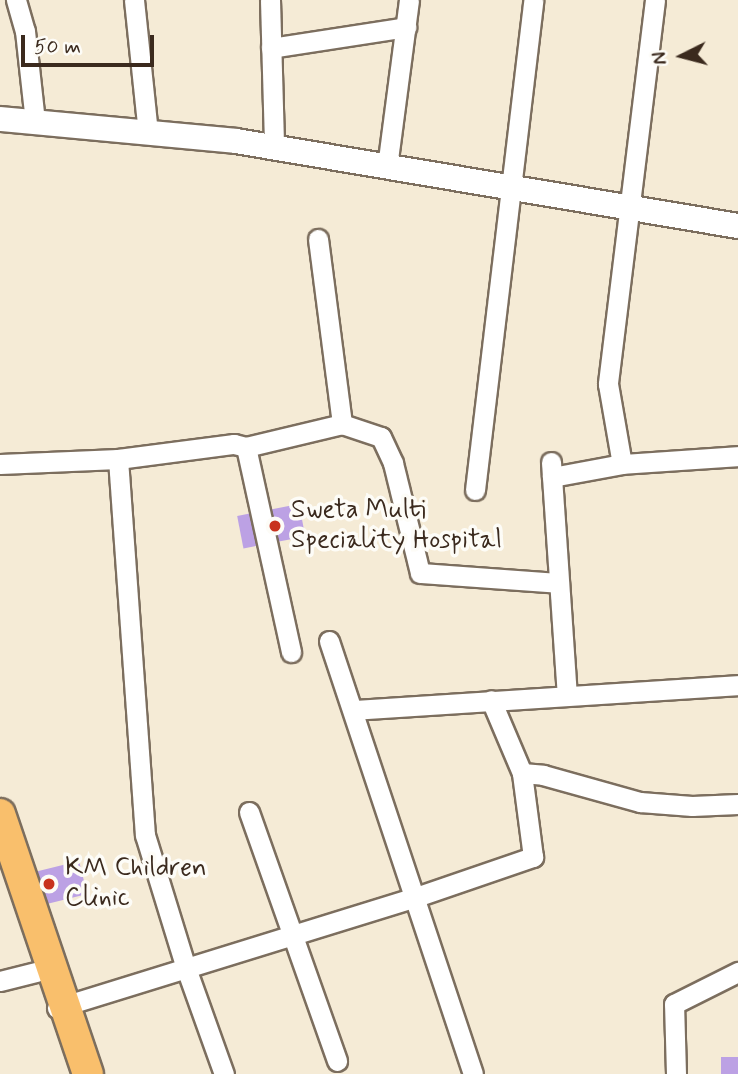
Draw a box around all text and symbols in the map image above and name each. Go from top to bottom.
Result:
scale bar [24,21,158,65]
north arrow [647,21,717,91]
text: 50 m [34,33,81,61]
text: N [648,51,674,66]
place label: Sweta Multi Speciality Hospital [291,495,505,556]
marker: Sweta Multi Speciality Hospital [265,516,285,536]
place label: KM Children Clinic [65,853,212,914]
marker: KM Children Clinic [39,874,59,894]

